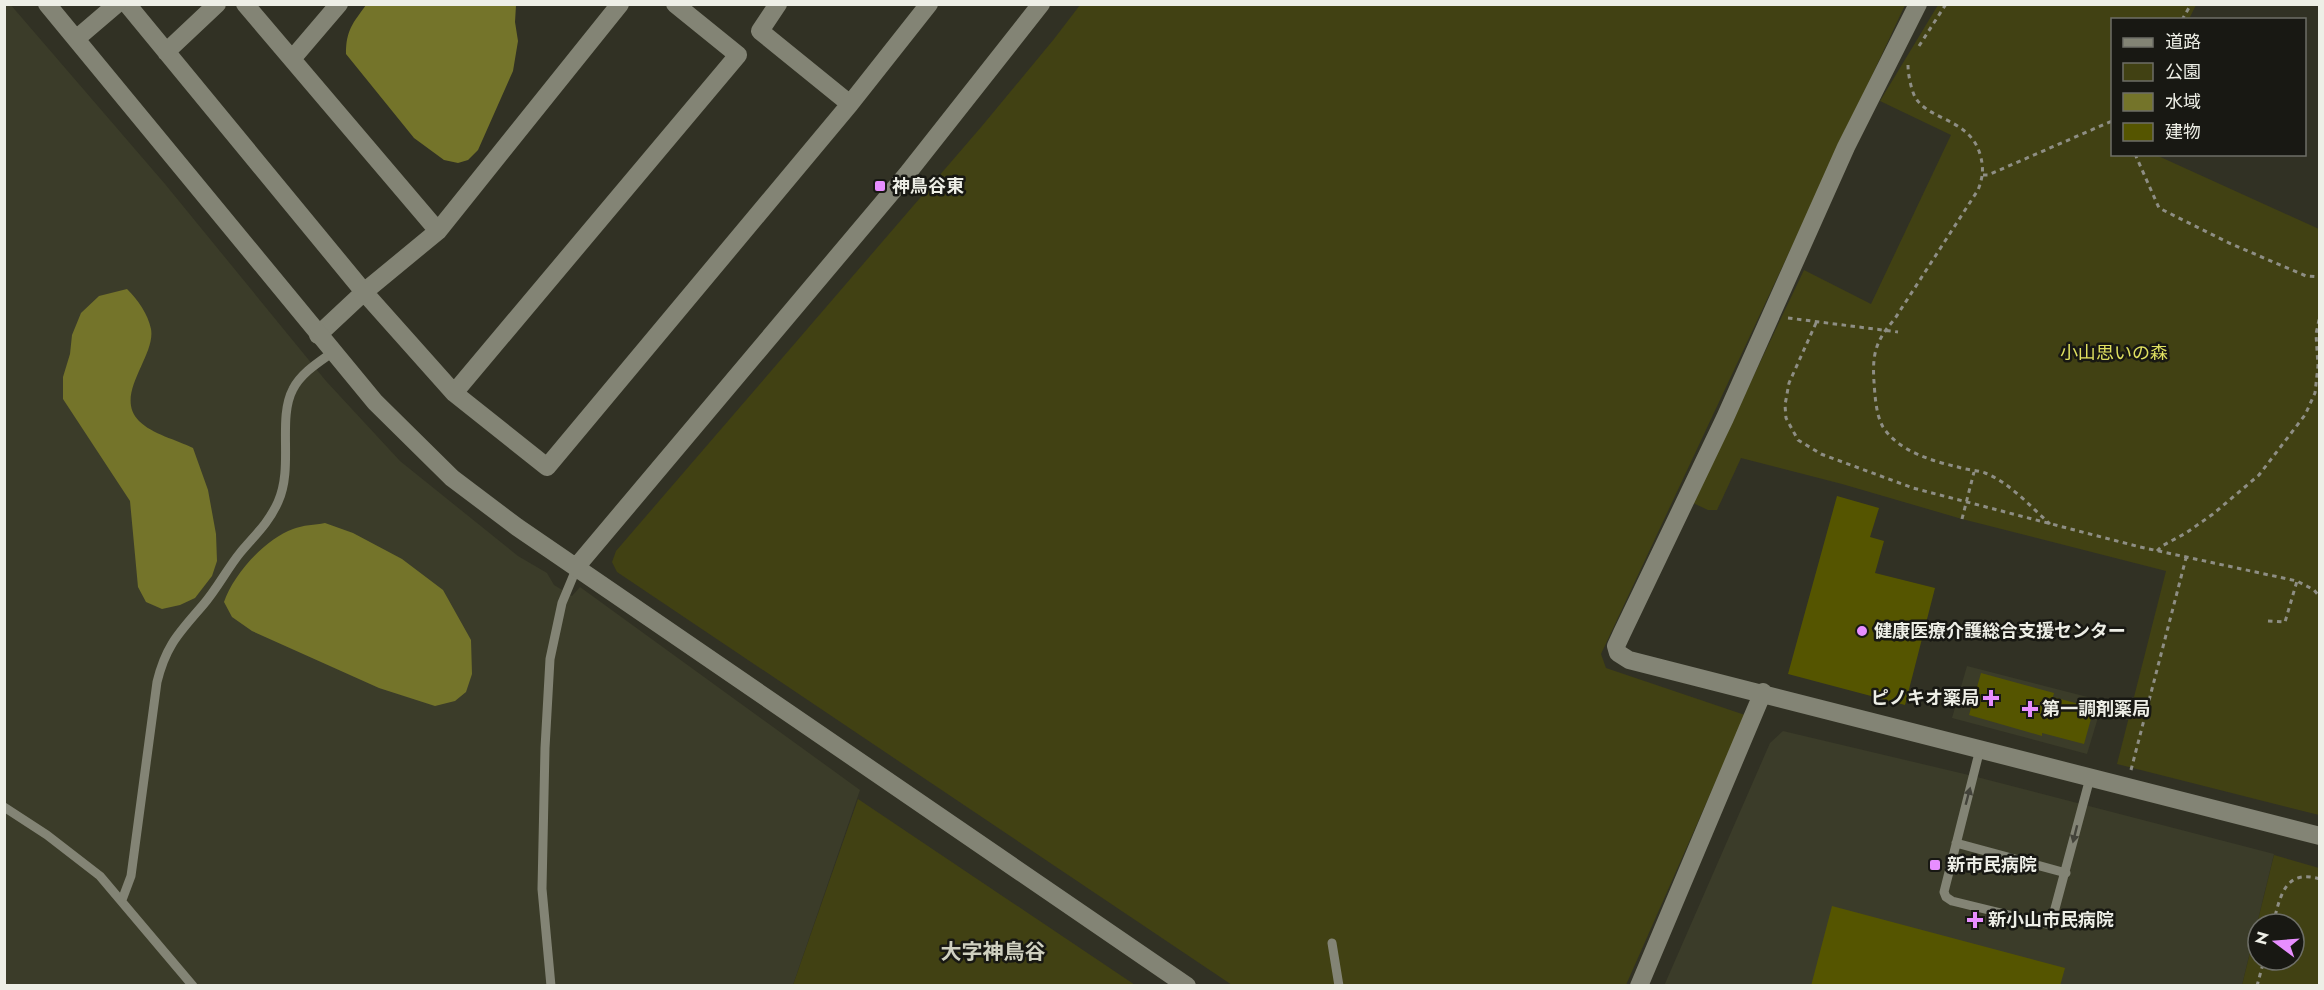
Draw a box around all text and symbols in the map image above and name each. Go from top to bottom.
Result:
legend [2111,18,2306,156]
text: 道路 [2165,29,2201,55]
text: 公園 [2165,59,2201,85]
text: 水域 [2165,89,2201,115]
text: 建物 [2165,119,2201,145]
place label: 神鳥谷東 [892,173,964,199]
marker: 神鳥谷東 [873,179,887,193]
park label: 小山思いの森 [2060,340,2168,366]
place label: 健康医療介護総合支援センター [1874,618,2126,644]
marker: 健康医療介護総合支援センター [1855,624,1869,638]
place label: ピノキオ薬局 [1871,685,1979,711]
marker: ピノキオ薬局 [1984,691,1998,705]
place label: 第一調剤薬局 [2042,696,2150,722]
marker: 第一調剤薬局 [2023,702,2037,716]
one-way arrow [1963,787,1973,805]
one-way arrow [2070,825,2080,843]
place label: 新市民病院 [1947,852,2037,878]
marker: 新市民病院 [1928,858,1942,872]
place label: 新小山市民病院 [1988,907,2114,933]
marker: 新小山市民病院 [1966,911,1984,929]
north arrow [2246,912,2306,972]
text: N [2249,929,2275,947]
district label: 大字神鳥谷 [941,937,1046,967]

